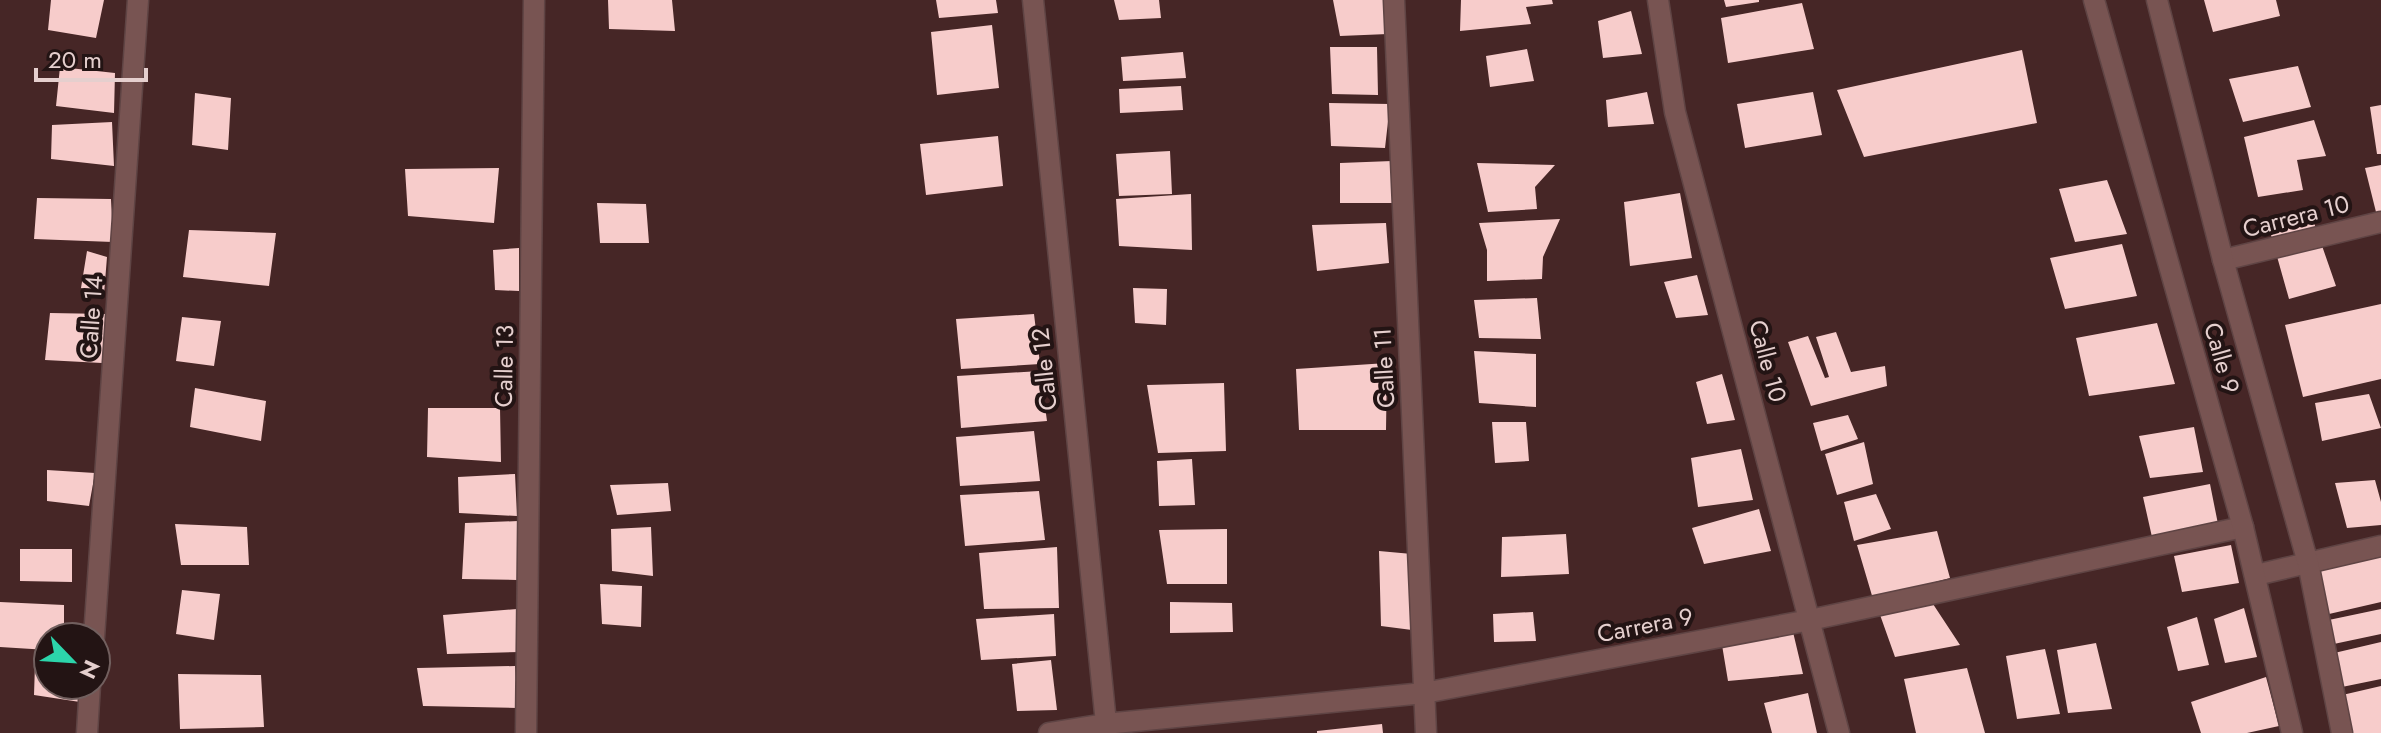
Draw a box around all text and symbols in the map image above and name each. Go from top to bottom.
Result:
scale bar [36,32,146,82]
text: 20 m [48,42,102,77]
street label: Carrera 10 [2239,186,2353,246]
street label: Calle 14 [71,274,111,360]
street label: Calle 10 [1740,316,1796,406]
street label: Calle 9 [2195,318,2249,398]
street label: Calle 13 [486,324,522,408]
street label: Calle 12 [1022,326,1066,412]
street label: Calle 11 [1364,327,1404,409]
street label: Carrera 9 [1594,599,1696,651]
north arrow [32,621,112,701]
text: N [72,655,108,684]

